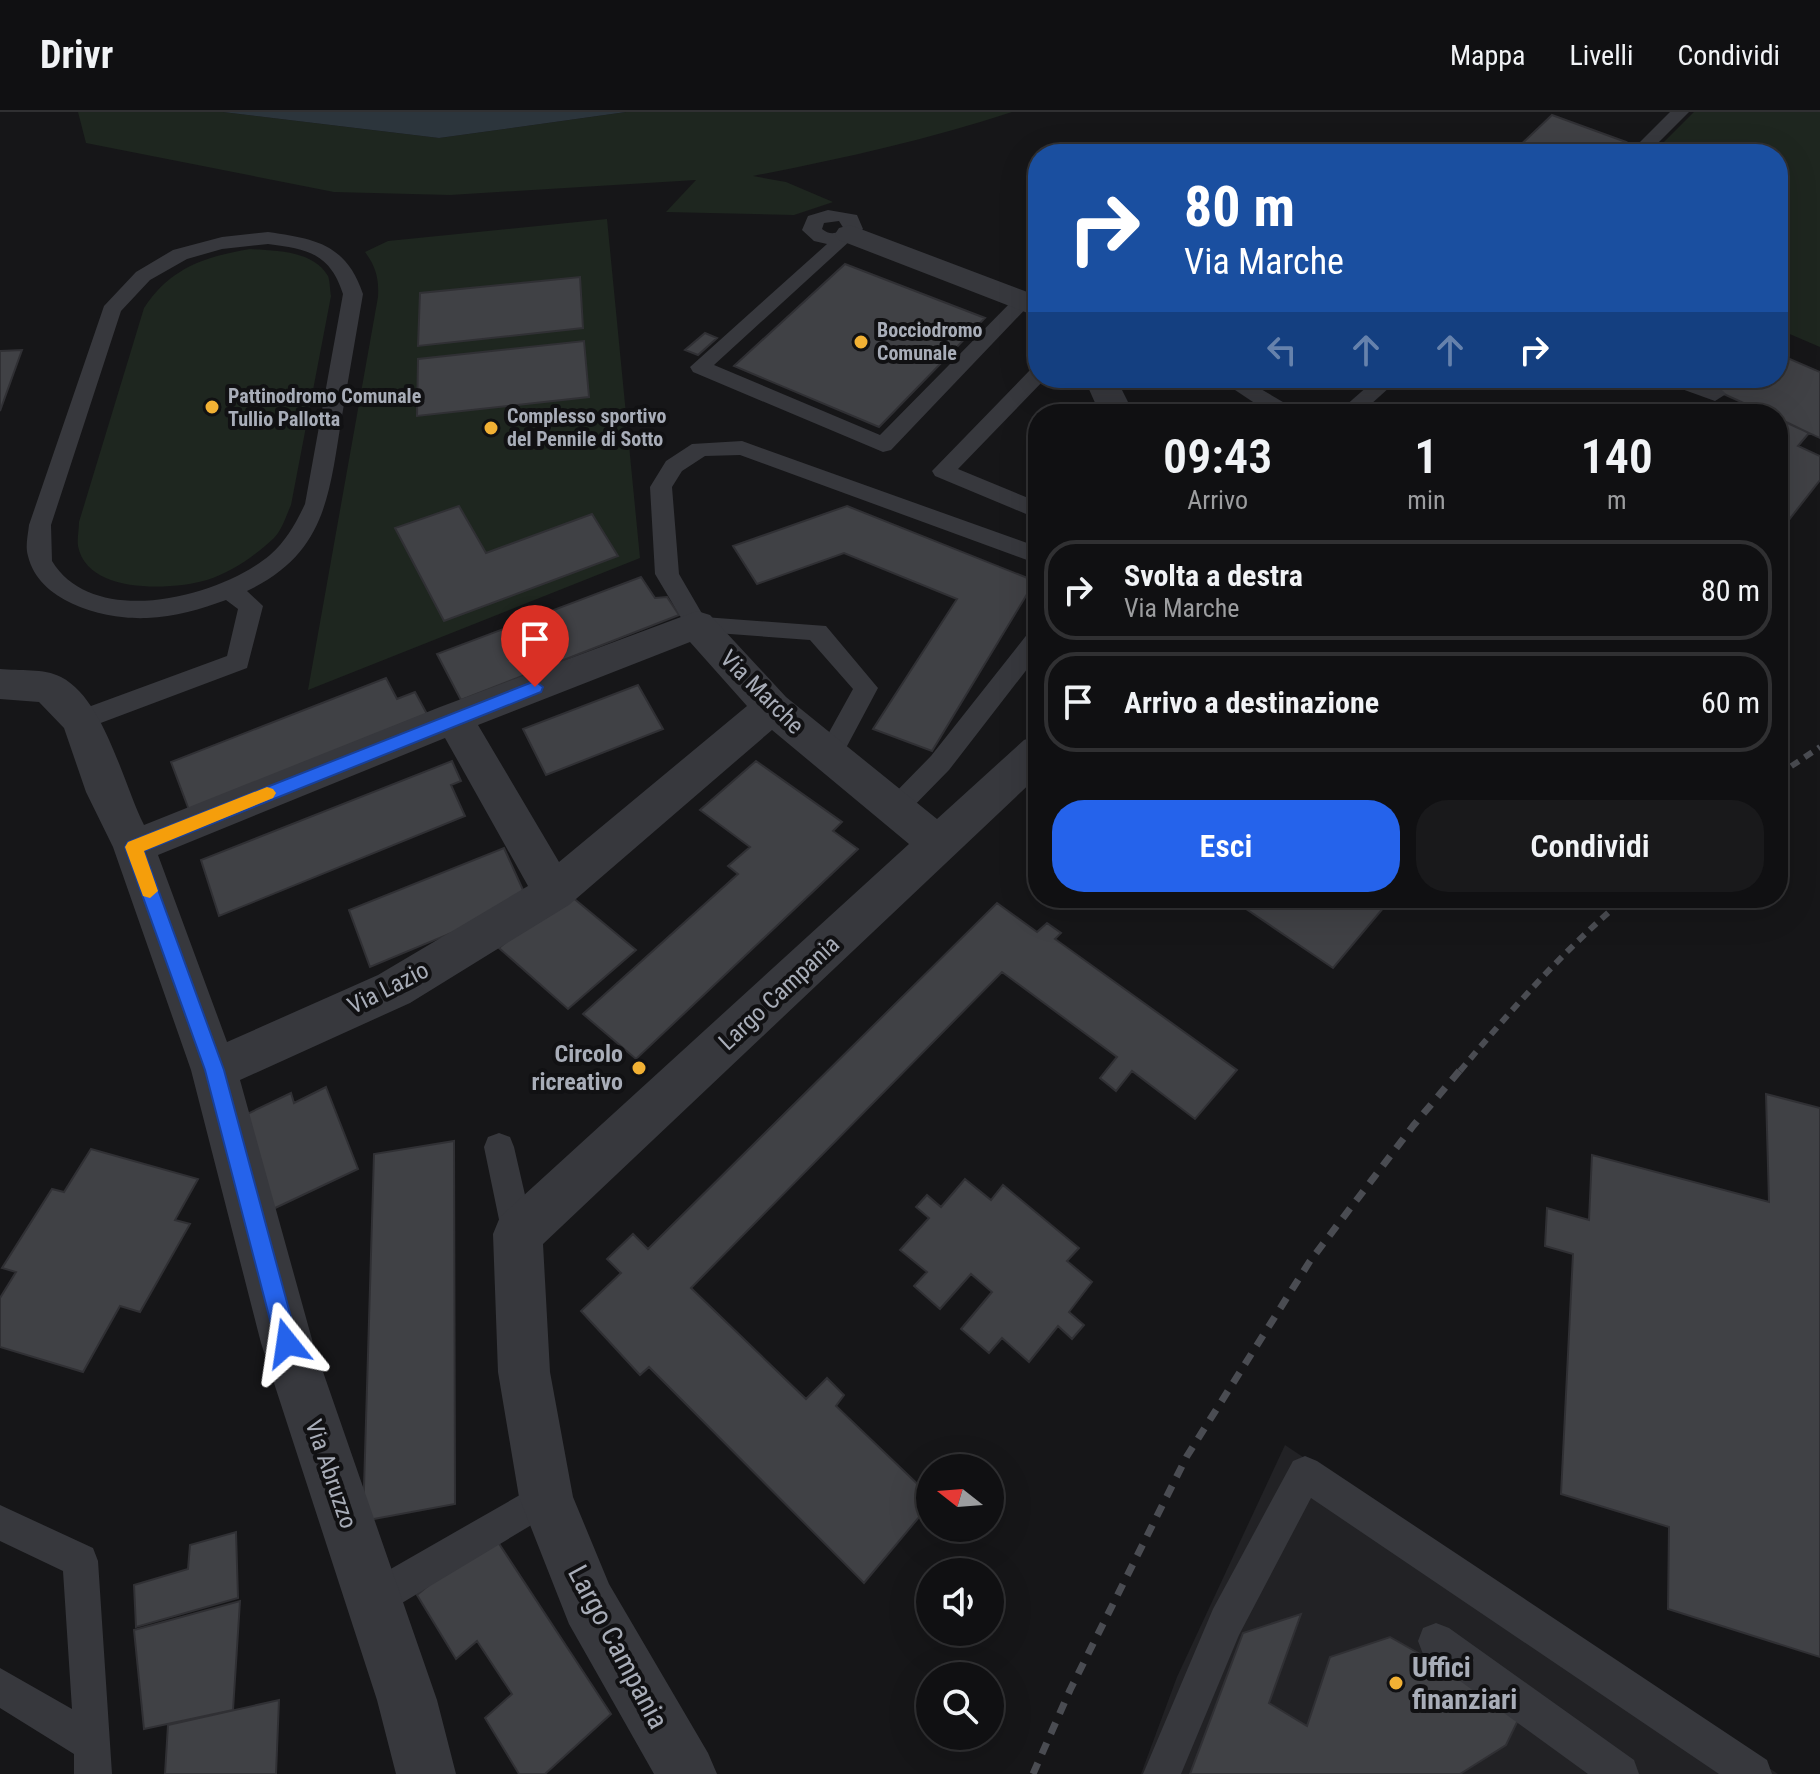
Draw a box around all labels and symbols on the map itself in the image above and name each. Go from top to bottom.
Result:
place label: Bocciodromo Comunale [877,318,983,365]
marker: Bocciodromo Comunale [852,333,870,351]
place label: Pattinodromo Comunale Tullio Pallotta [228,384,421,431]
marker: Pattinodromo Comunale Tullio Pallotta [203,398,221,416]
place label: Complesso sportivo del Pennile di Sotto [507,404,666,451]
marker: Complesso sportivo del Pennile di Sotto [482,419,500,437]
pin [501,605,569,687]
street label: Via Marche [714,644,810,740]
street label: Largo Campania [713,930,845,1056]
street label: Via Lazio [343,956,433,1020]
place label: Circolo ricreativo [532,1040,623,1096]
marker: Circolo ricreativo [630,1059,648,1077]
position arrow [245,1301,329,1385]
street label: Via Abruzzo [299,1416,363,1532]
north arrow [916,1454,1004,1542]
street label: Largo Campania [561,1560,675,1734]
place label: Uffici finanziari [1412,1651,1517,1716]
marker: Uffici finanziari [1387,1674,1405,1692]

